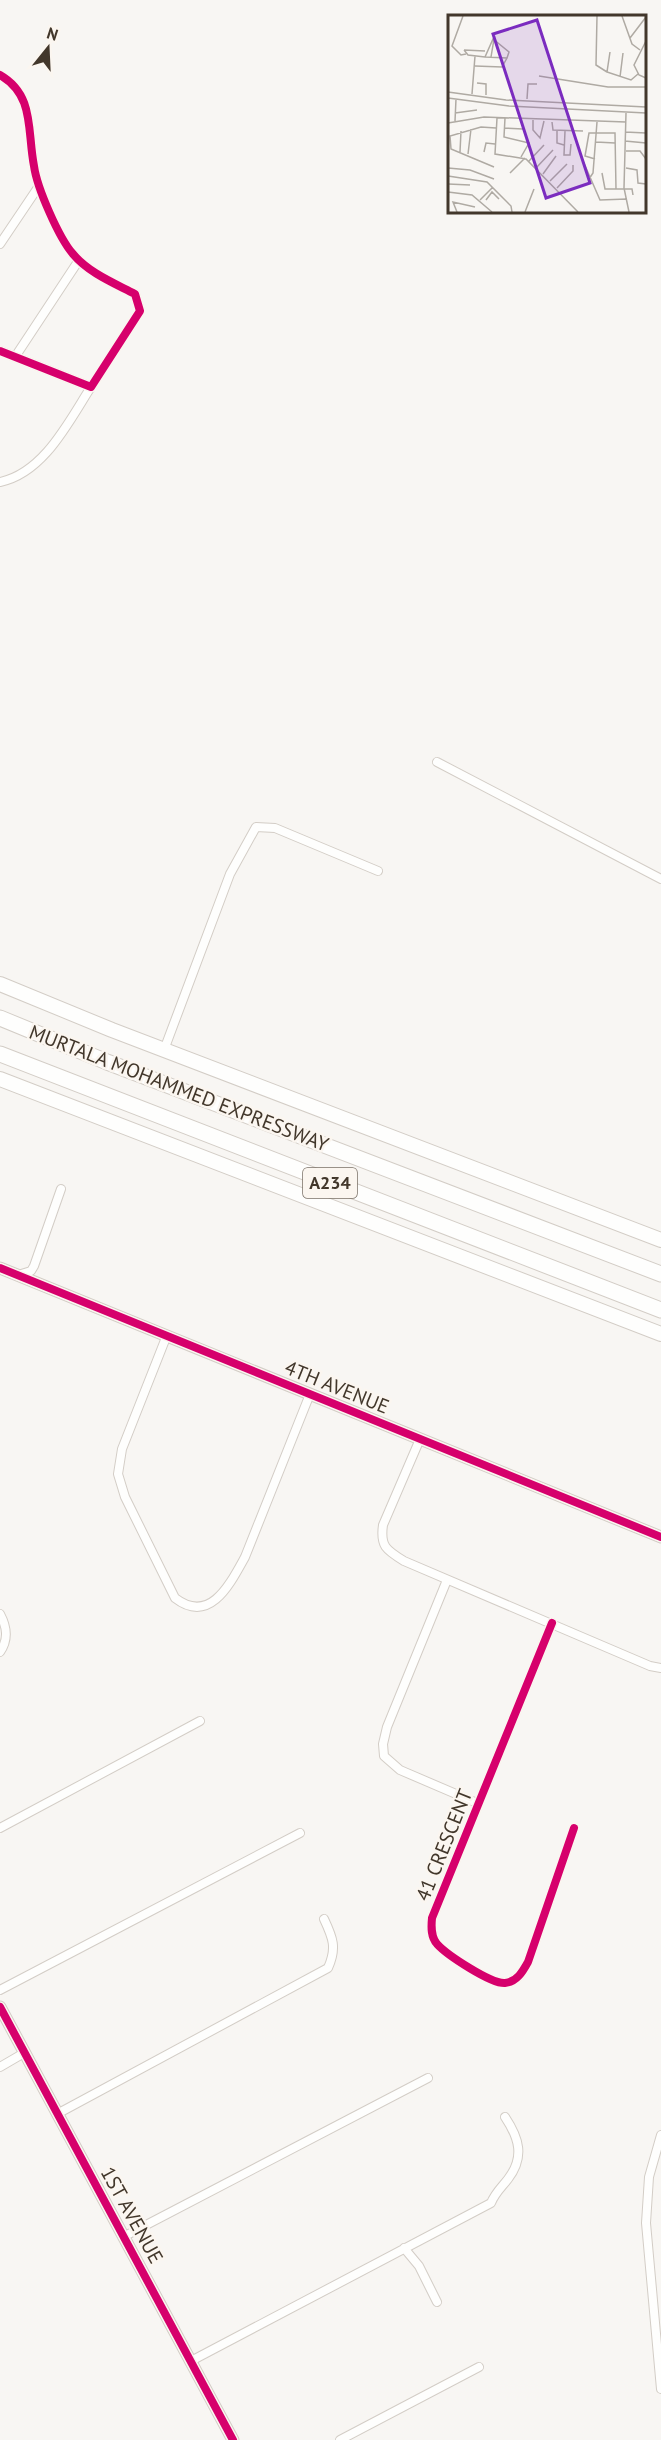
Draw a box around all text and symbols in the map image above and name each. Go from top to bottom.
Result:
inset map [448,15,646,213]
north arrow [18,18,78,78]
text: N [45,23,61,45]
street label: MURTALA MOHAMMED EXPRESSWAY [26,1019,333,1158]
road number: A234 [303,1168,357,1198]
street label: 4TH AVENUE [281,1354,393,1420]
street label: 41 CRESCENT [410,1785,478,1905]
street label: 1ST AVENUE [95,2162,169,2268]

